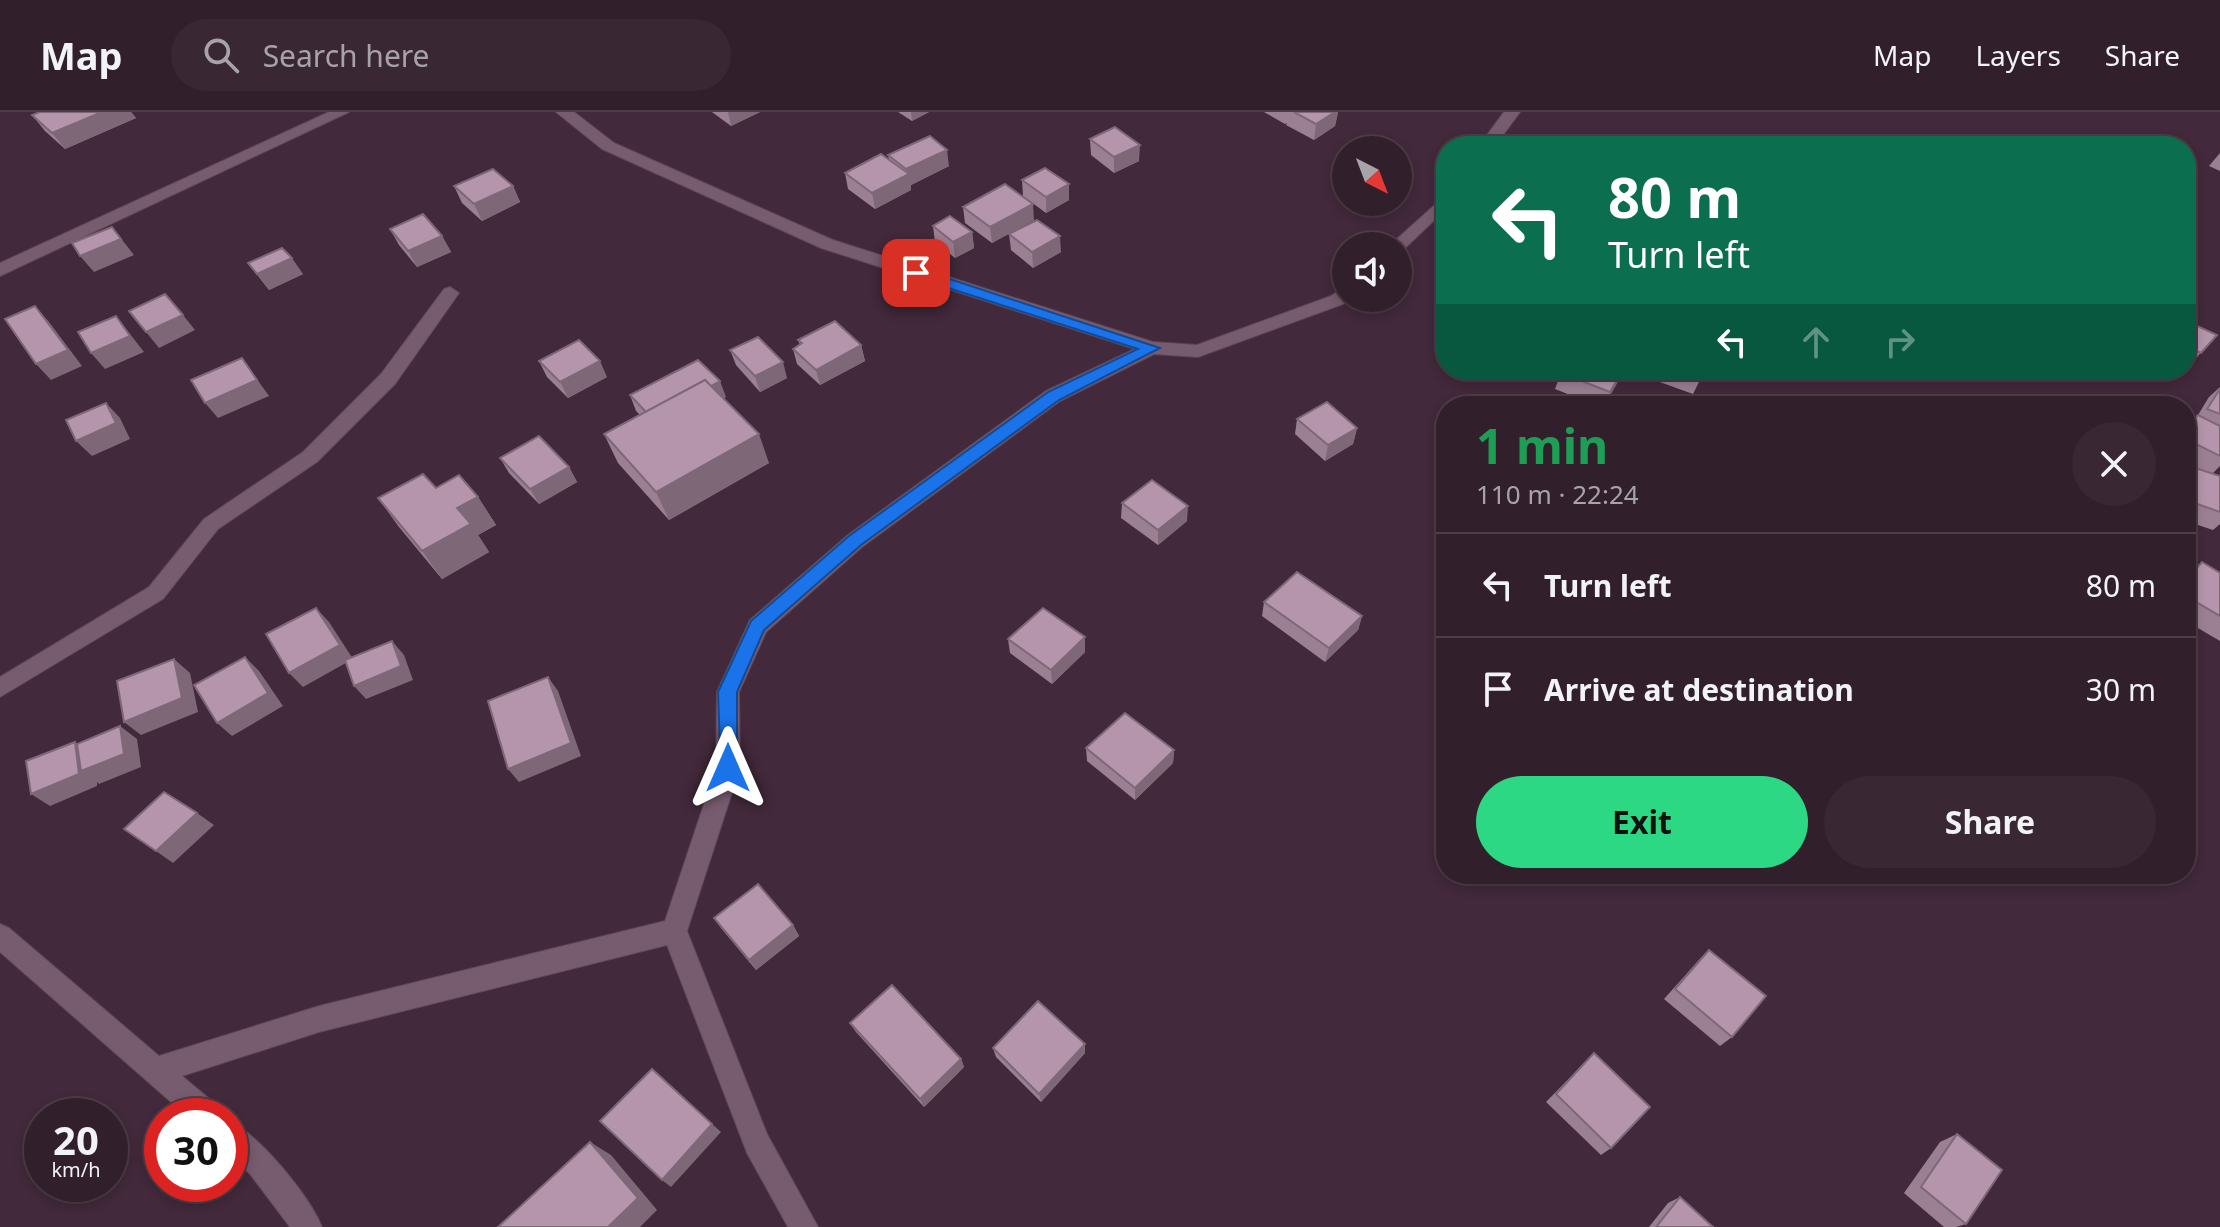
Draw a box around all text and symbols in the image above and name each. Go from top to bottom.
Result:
search box [171,19,731,91]
text: Map [40,29,123,81]
icon: search [199,33,243,77]
text: Search here [263,35,430,76]
text: Map [1873,36,1931,74]
text: Layers [1975,36,2061,74]
text: Share [2105,36,2180,74]
north arrow [1332,136,1412,216]
map controls [1332,136,1412,312]
text: 80 m [1608,158,1741,234]
icon: left [1476,168,1580,272]
text: Turn left [1608,230,1750,279]
button: sound [1332,232,1412,312]
pin [882,239,950,307]
icon: arrive [894,251,938,295]
icon: left [1710,320,1754,364]
icon: ahead [1794,320,1838,364]
icon: right [1878,320,1922,364]
text: 1 min [1476,413,1608,478]
button: close [2072,422,2156,506]
text: 110 m · 22:24 [1476,476,1639,512]
icon: left [1476,563,1520,607]
text: Turn left [1544,565,1672,606]
text: 80 m [2086,565,2156,606]
icon: arrive [1476,667,1520,711]
text: Arrive at destination [1544,669,1854,710]
text: 30 m [2086,669,2156,710]
position arrow [686,726,770,810]
button: Exit [1476,776,1808,868]
button: Share [1824,776,2156,868]
speed limit sign: 30 [144,1098,248,1202]
text: 20 [53,1112,99,1167]
text: km/h [51,1156,101,1183]

